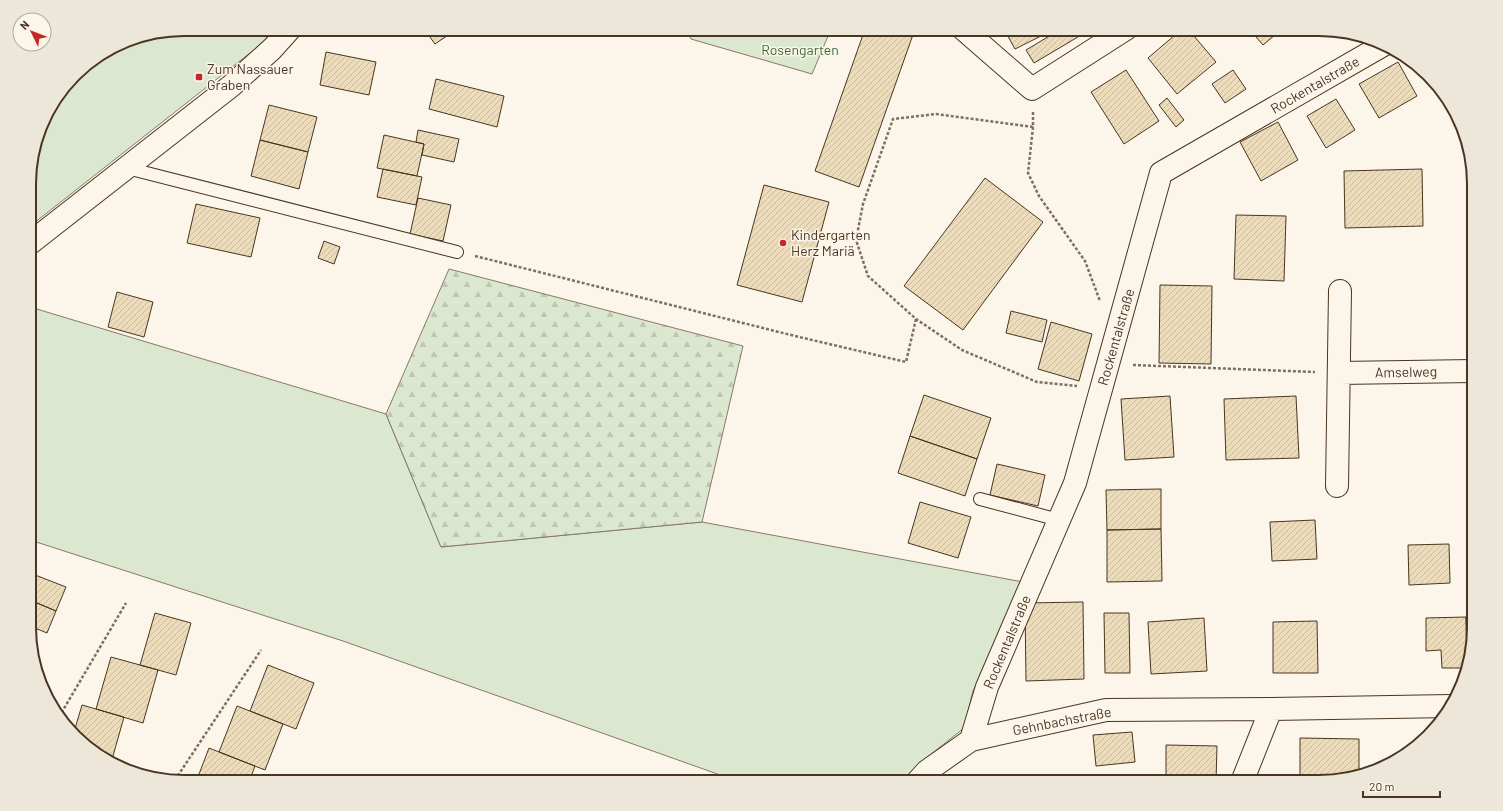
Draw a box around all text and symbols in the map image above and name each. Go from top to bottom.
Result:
north arrow [12,12,52,52]
text: N [17,18,32,32]
park label: Rosengarten [761,41,839,58]
street label: Rockentalstraße [1267,52,1362,117]
place label: Zum Nassauer Graben [207,60,294,93]
marker: Zum Nassauer Graben [194,72,204,82]
place label: Kindergarten Herz Mariä [791,226,870,259]
marker: Kindergarten Herz Mariä [778,238,788,248]
street label: Rockentalstraße [1094,286,1137,387]
street label: Amselweg [1375,362,1437,381]
street label: Rockentalstraße [979,592,1034,691]
street label: Gehnbachstraße [1011,703,1113,738]
scale bar [1363,773,1440,799]
text: 20 m [1369,779,1395,793]

